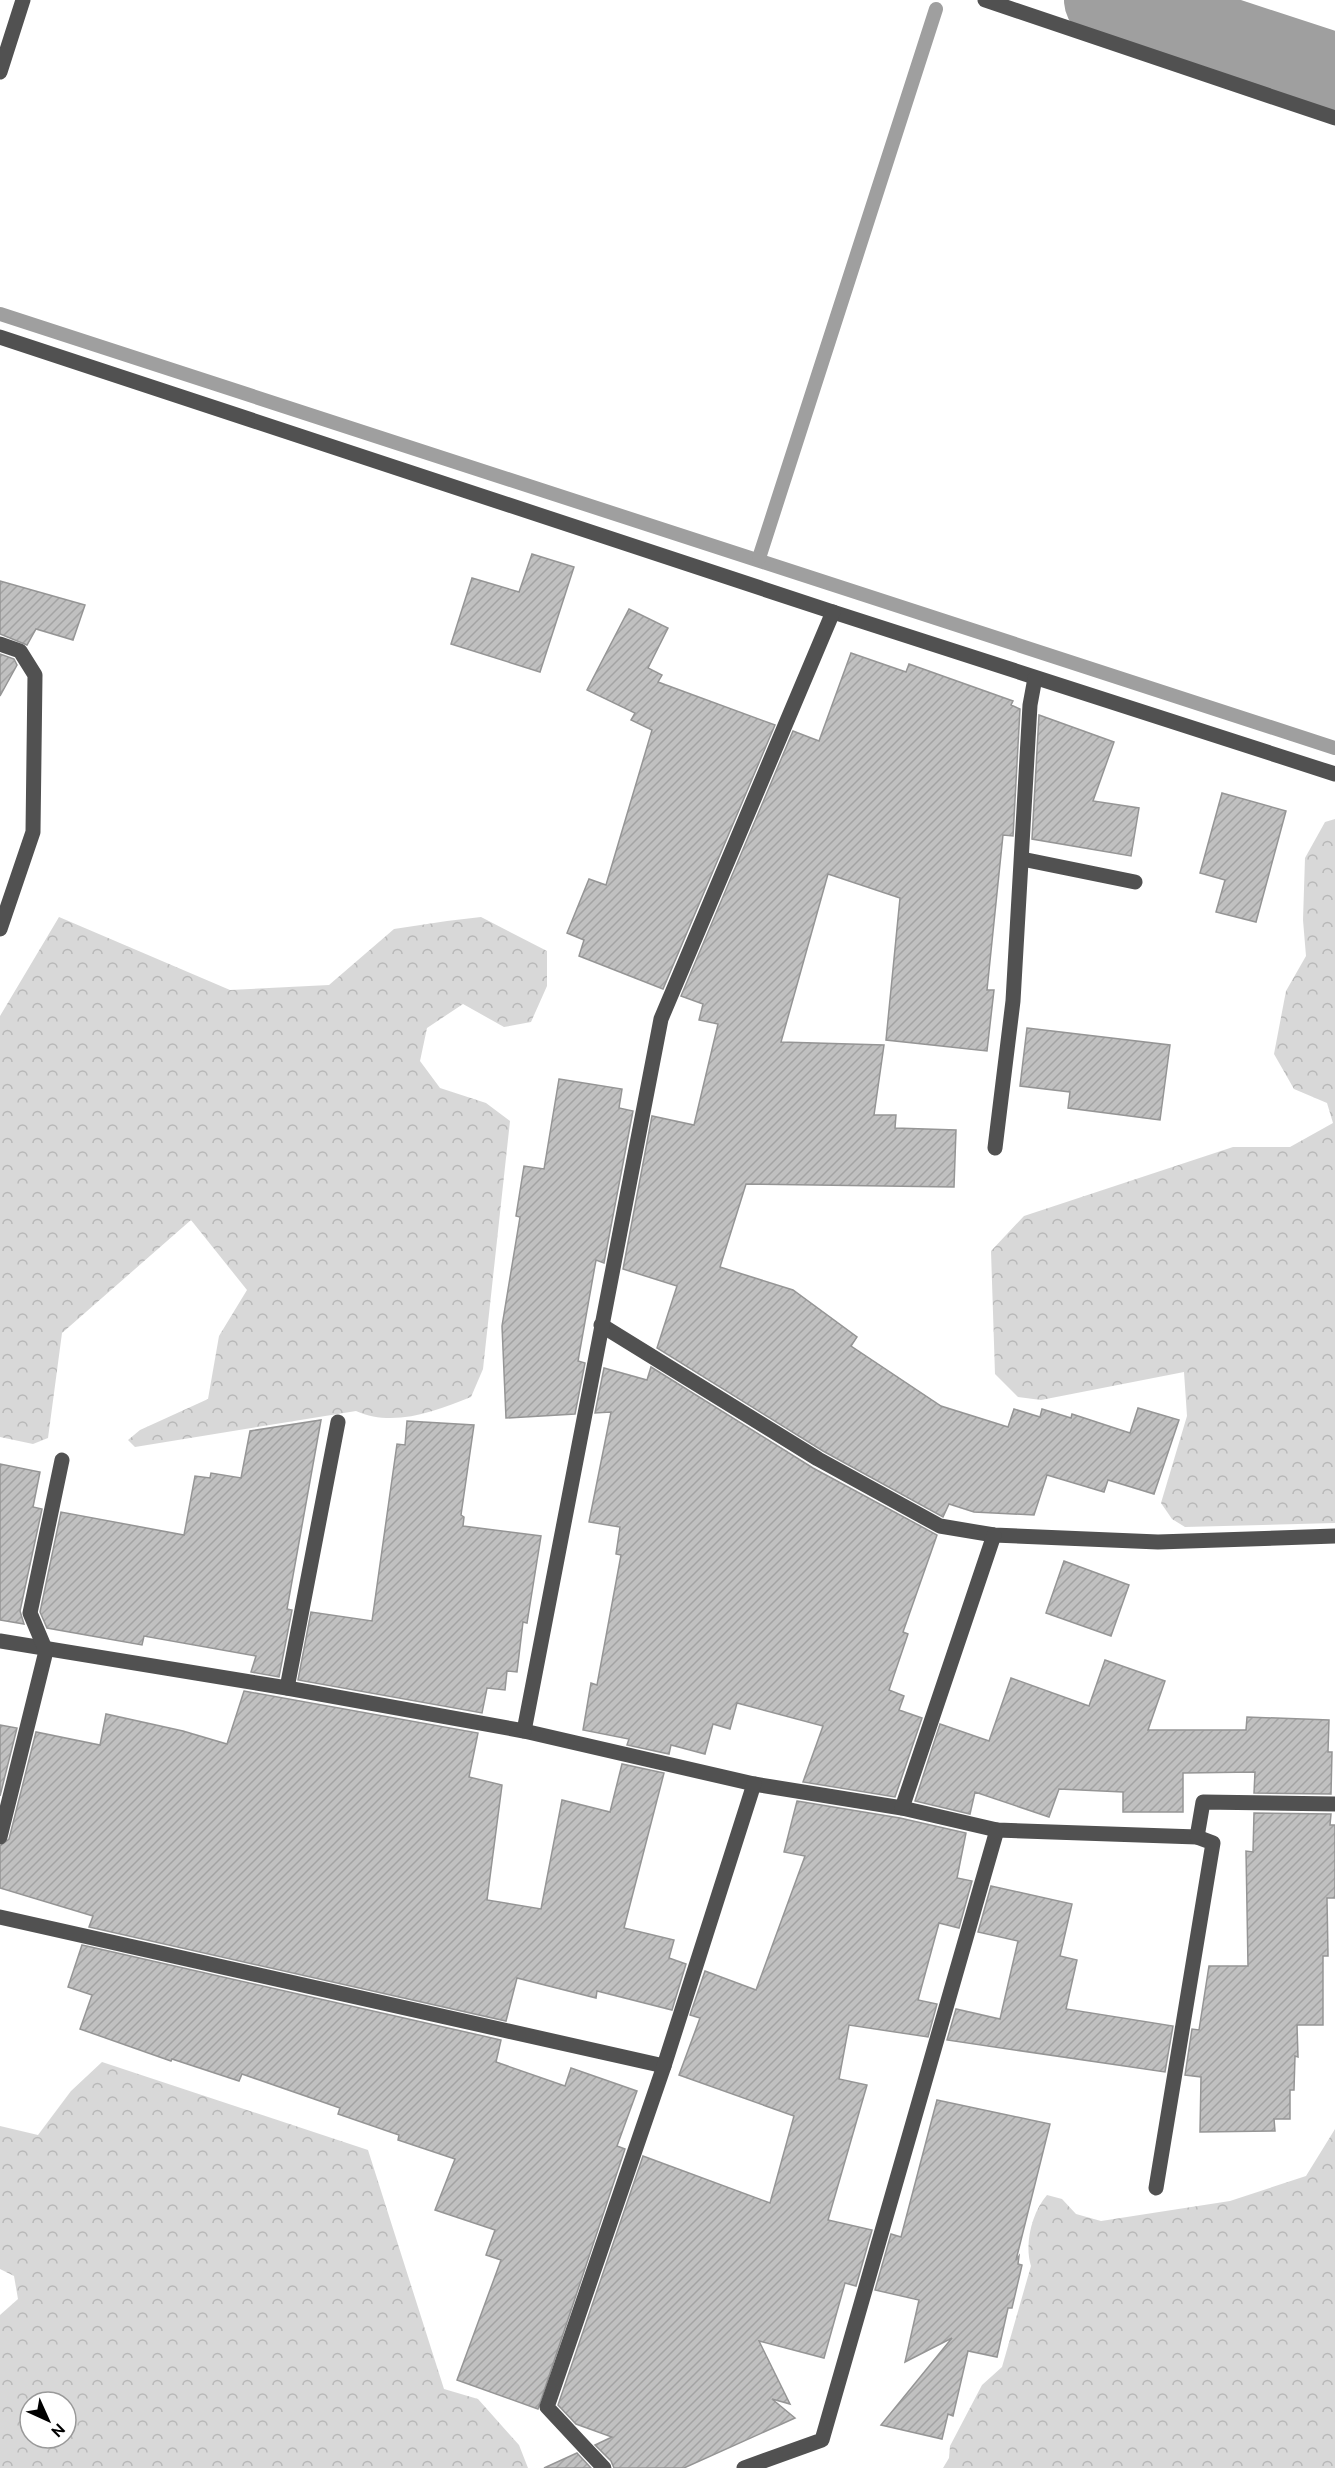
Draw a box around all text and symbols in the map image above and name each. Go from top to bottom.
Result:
north arrow [18,2390,78,2450]
text: N [48,2420,69,2441]

